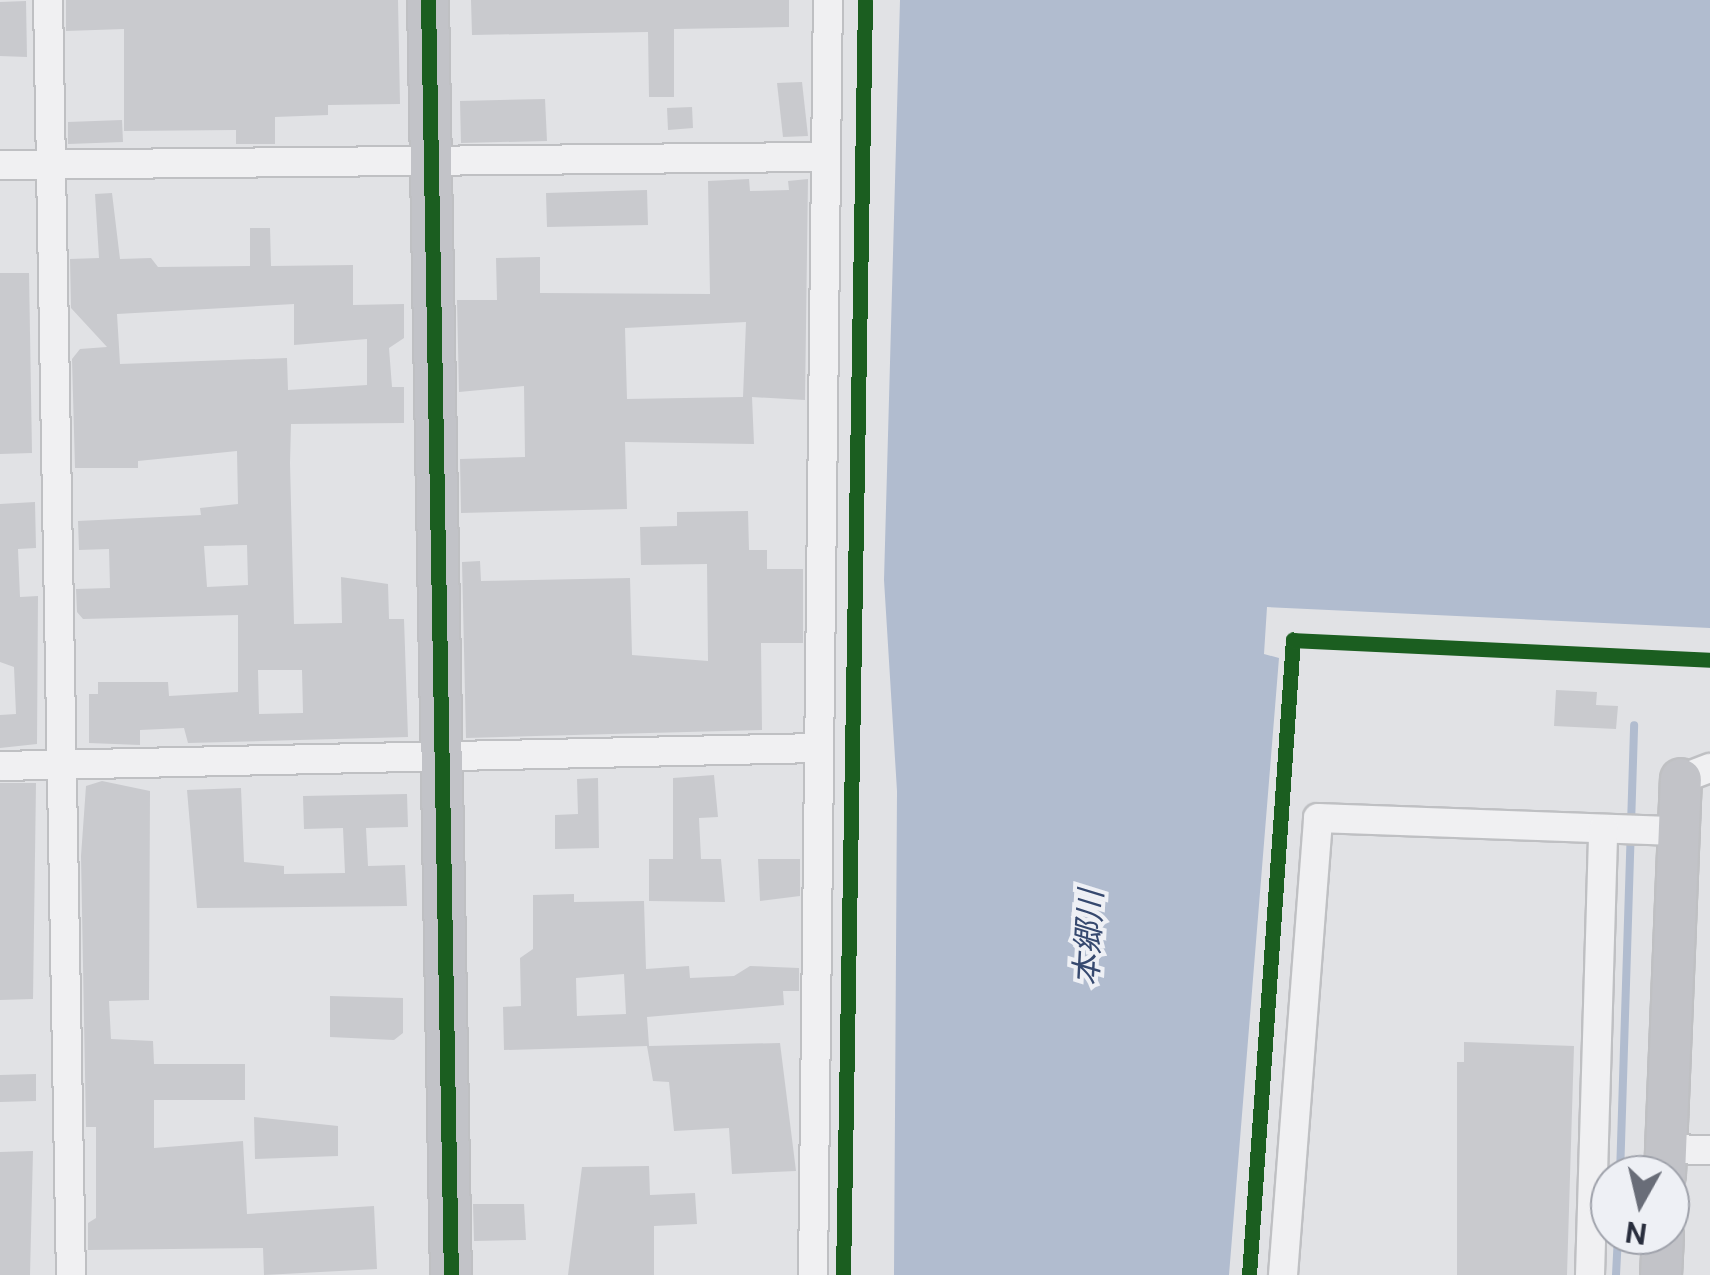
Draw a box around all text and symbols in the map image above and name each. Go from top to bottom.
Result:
water label: 本郷川 [1067,889,1111,987]
north arrow [1590,1155,1690,1255]
text: N [1623,1215,1649,1251]

